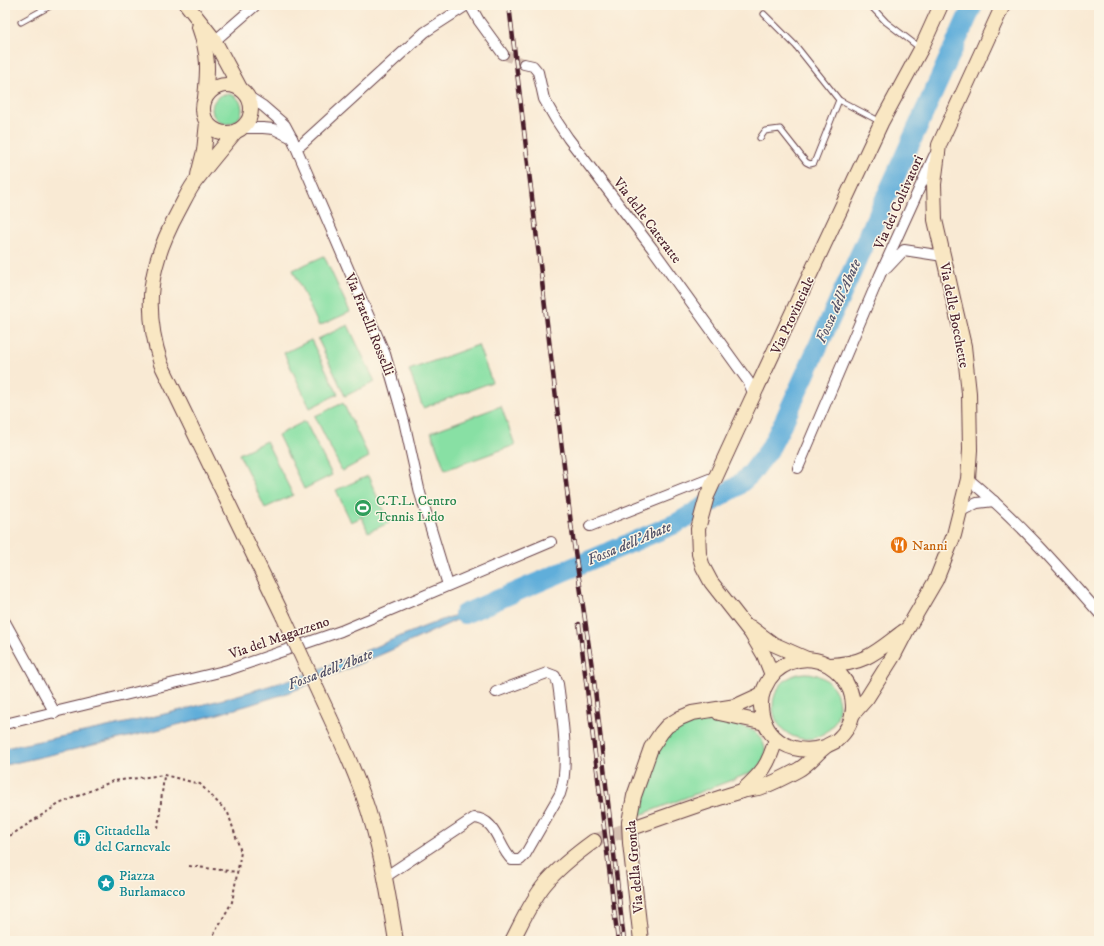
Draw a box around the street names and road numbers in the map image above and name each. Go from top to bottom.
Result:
street label: Via dei Coltivatori [870,152,928,253]
street label: Via delle Cateratte [609,173,685,267]
street label: Via delle Bocchette [935,260,973,370]
street label: Via Fratelli Rosselli [340,270,398,379]
street label: Via Provinciale [767,273,819,358]
street label: Via del Magazzeno [226,612,332,664]
street label: Via della Gronda [622,820,648,915]

